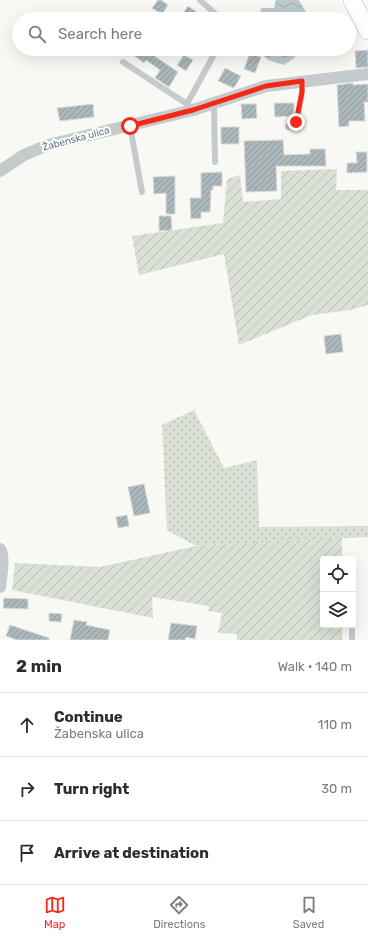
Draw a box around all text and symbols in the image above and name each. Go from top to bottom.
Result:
search box [12,12,356,56]
icon: search [26,23,48,45]
text: Search here [58,25,142,43]
route end [287,113,305,131]
route start [121,117,139,135]
street label: Žabenska ulica [41,124,111,154]
map controls [320,556,356,628]
button: locate [320,556,356,592]
button: layers [320,592,356,628]
text: 2 min [16,656,62,676]
text: Walk · 140 m [278,659,352,674]
text: Continue [54,708,123,726]
icon: ahead [16,714,38,736]
text: 110 m [318,717,352,732]
text: Žabenska ulica [54,726,144,741]
icon: right [16,778,38,800]
text: Turn right [54,780,129,798]
text: 30 m [321,781,352,796]
icon: arrive [16,842,38,864]
text: Arrive at destination [54,844,209,862]
tab: Map [44,894,66,931]
tab: Directions [153,894,205,931]
tab: Saved [293,894,324,931]

